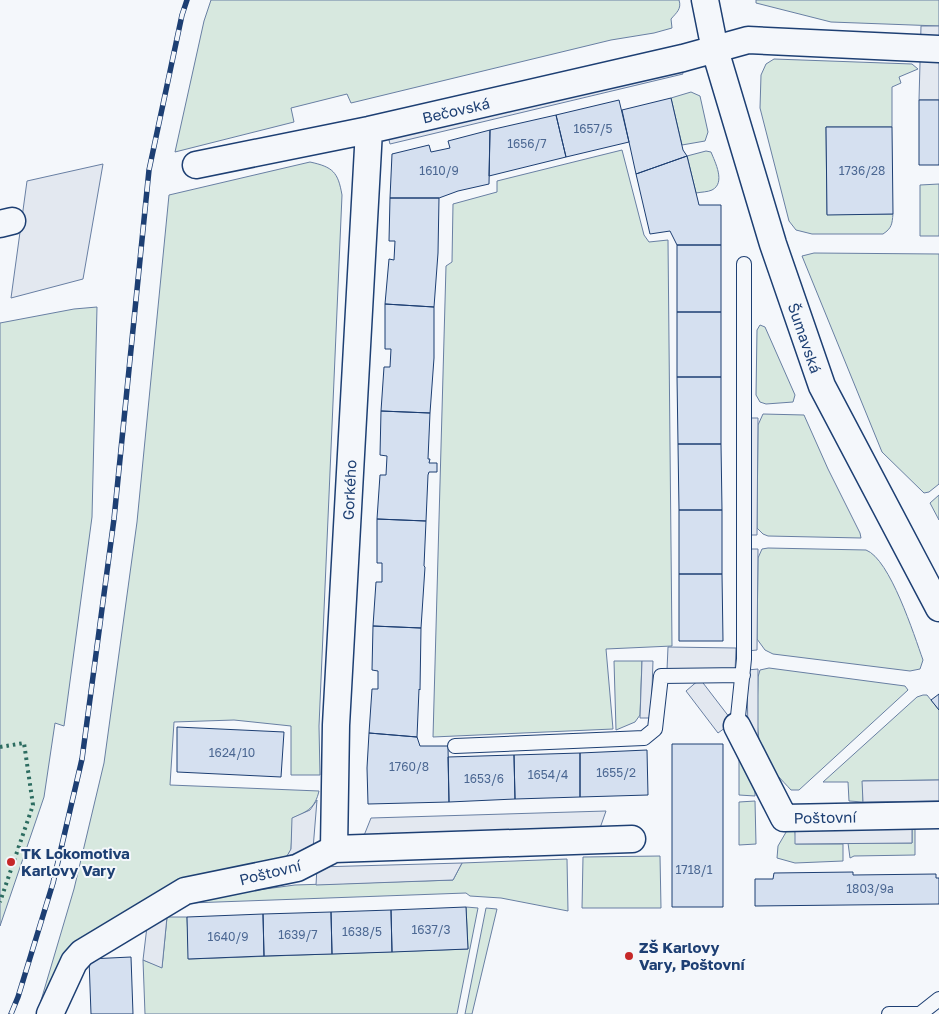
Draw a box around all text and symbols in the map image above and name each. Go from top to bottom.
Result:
street label: Bečovská [420,93,492,127]
house number: 1657/5 [573,121,613,136]
house number: 1656/7 [507,136,547,151]
house number: 1610/9 [419,163,459,178]
house number: 1736/28 [839,163,885,178]
street label: Šumavská [785,300,825,376]
street label: Gorkého [338,459,360,521]
house number: 1624/10 [209,745,255,760]
house number: 1760/8 [389,759,429,774]
house number: 1655/2 [596,765,636,780]
house number: 1654/4 [528,767,568,782]
house number: 1653/6 [464,771,504,786]
street label: Poštovní [793,807,858,827]
place label: TK Lokomotiva Karlovy Vary [21,844,130,879]
street label: Poštovní [237,855,304,888]
marker: TK Lokomotiva Karlovy Vary [5,856,17,868]
house number: 1718/1 [676,862,713,877]
house number: 1803/9a [846,881,894,896]
house number: 1637/3 [411,922,451,937]
house number: 1638/5 [342,924,382,939]
house number: 1639/7 [278,927,318,942]
house number: 1640/9 [208,929,248,944]
place label: ZŠ Karlovy Vary, Poštovní [639,938,746,973]
marker: ZŠ Karlovy Vary, Poštovní [623,950,635,962]

